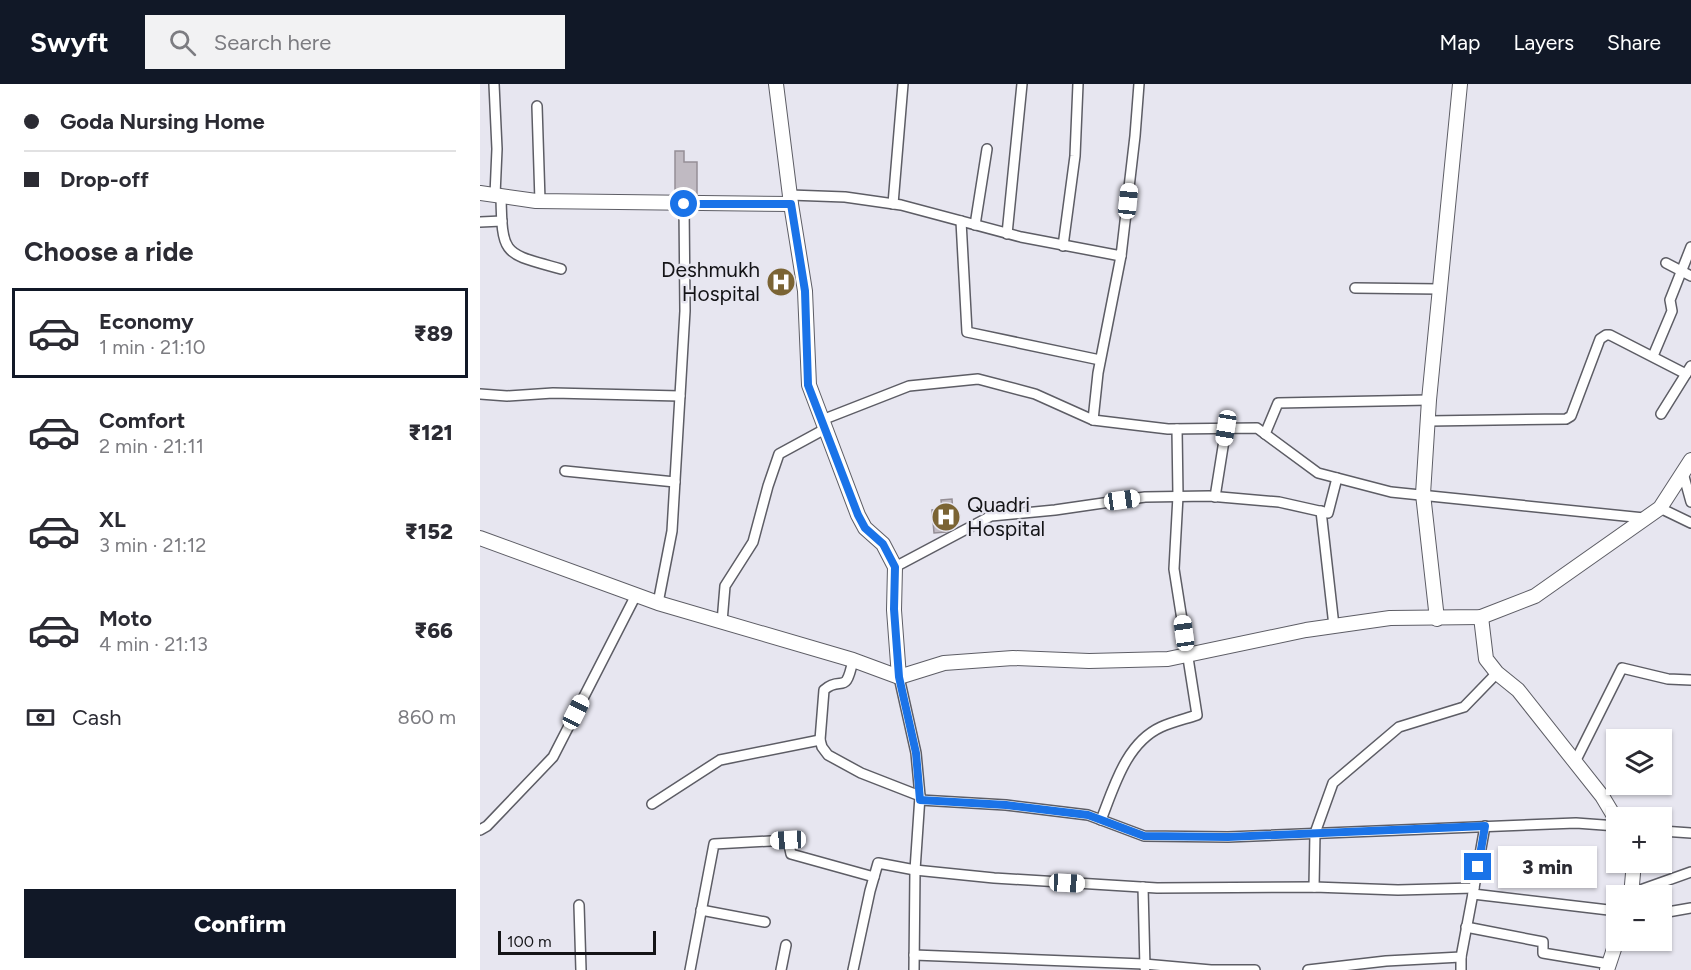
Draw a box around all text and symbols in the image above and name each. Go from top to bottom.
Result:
search box [145,15,565,69]
text: Swyft [30,25,109,59]
icon: search [166,26,199,59]
text: Search here [214,29,331,56]
text: Map [1440,30,1480,55]
text: Layers [1513,30,1574,55]
text: Share [1607,30,1661,55]
text: Goda Nursing Home [60,108,265,135]
text: Drop-off [60,166,149,193]
car [1117,182,1139,220]
route start [670,190,697,217]
text: Choose a ride [24,235,193,268]
place label: Deshmukh Hospital [661,257,760,306]
hospital icon: Deshmukh Hospital [765,266,797,298]
icon: car [27,306,81,360]
text: Economy [99,308,194,335]
text: ₹89 [414,320,453,347]
text: 1 min · 21:10 [99,335,206,359]
icon: car [27,405,81,459]
text: Comfort [99,407,185,434]
car [1214,409,1238,447]
text: ₹121 [408,419,453,446]
text: 2 min · 21:11 [99,434,204,458]
car [1103,489,1141,511]
place label: Quadri Hospital [967,492,1045,541]
hospital icon: Quadri Hospital [930,501,962,533]
icon: car [27,504,81,558]
text: XL [99,506,126,533]
text: ₹152 [405,518,453,545]
text: 3 min · 21:12 [99,533,207,557]
icon: car [27,603,81,657]
text: Moto [99,605,152,632]
car [1173,614,1195,652]
text: ₹66 [414,617,453,644]
text: 4 min · 21:13 [99,632,208,656]
car [560,692,592,732]
icon: cash [24,701,57,734]
text: Cash [72,704,122,731]
text: 860 m [398,705,456,729]
map controls [1606,729,1672,951]
button: layers [1606,729,1672,795]
button: + [1606,807,1672,873]
car [770,830,806,850]
callout: 3 min [1499,846,1598,888]
route end [1464,853,1491,880]
text: 3 min [1522,855,1573,879]
car [1049,873,1085,893]
button: − [1606,885,1672,951]
button: Confirm [24,889,456,958]
scale bar [498,928,656,956]
text: 100 m [507,932,552,951]

